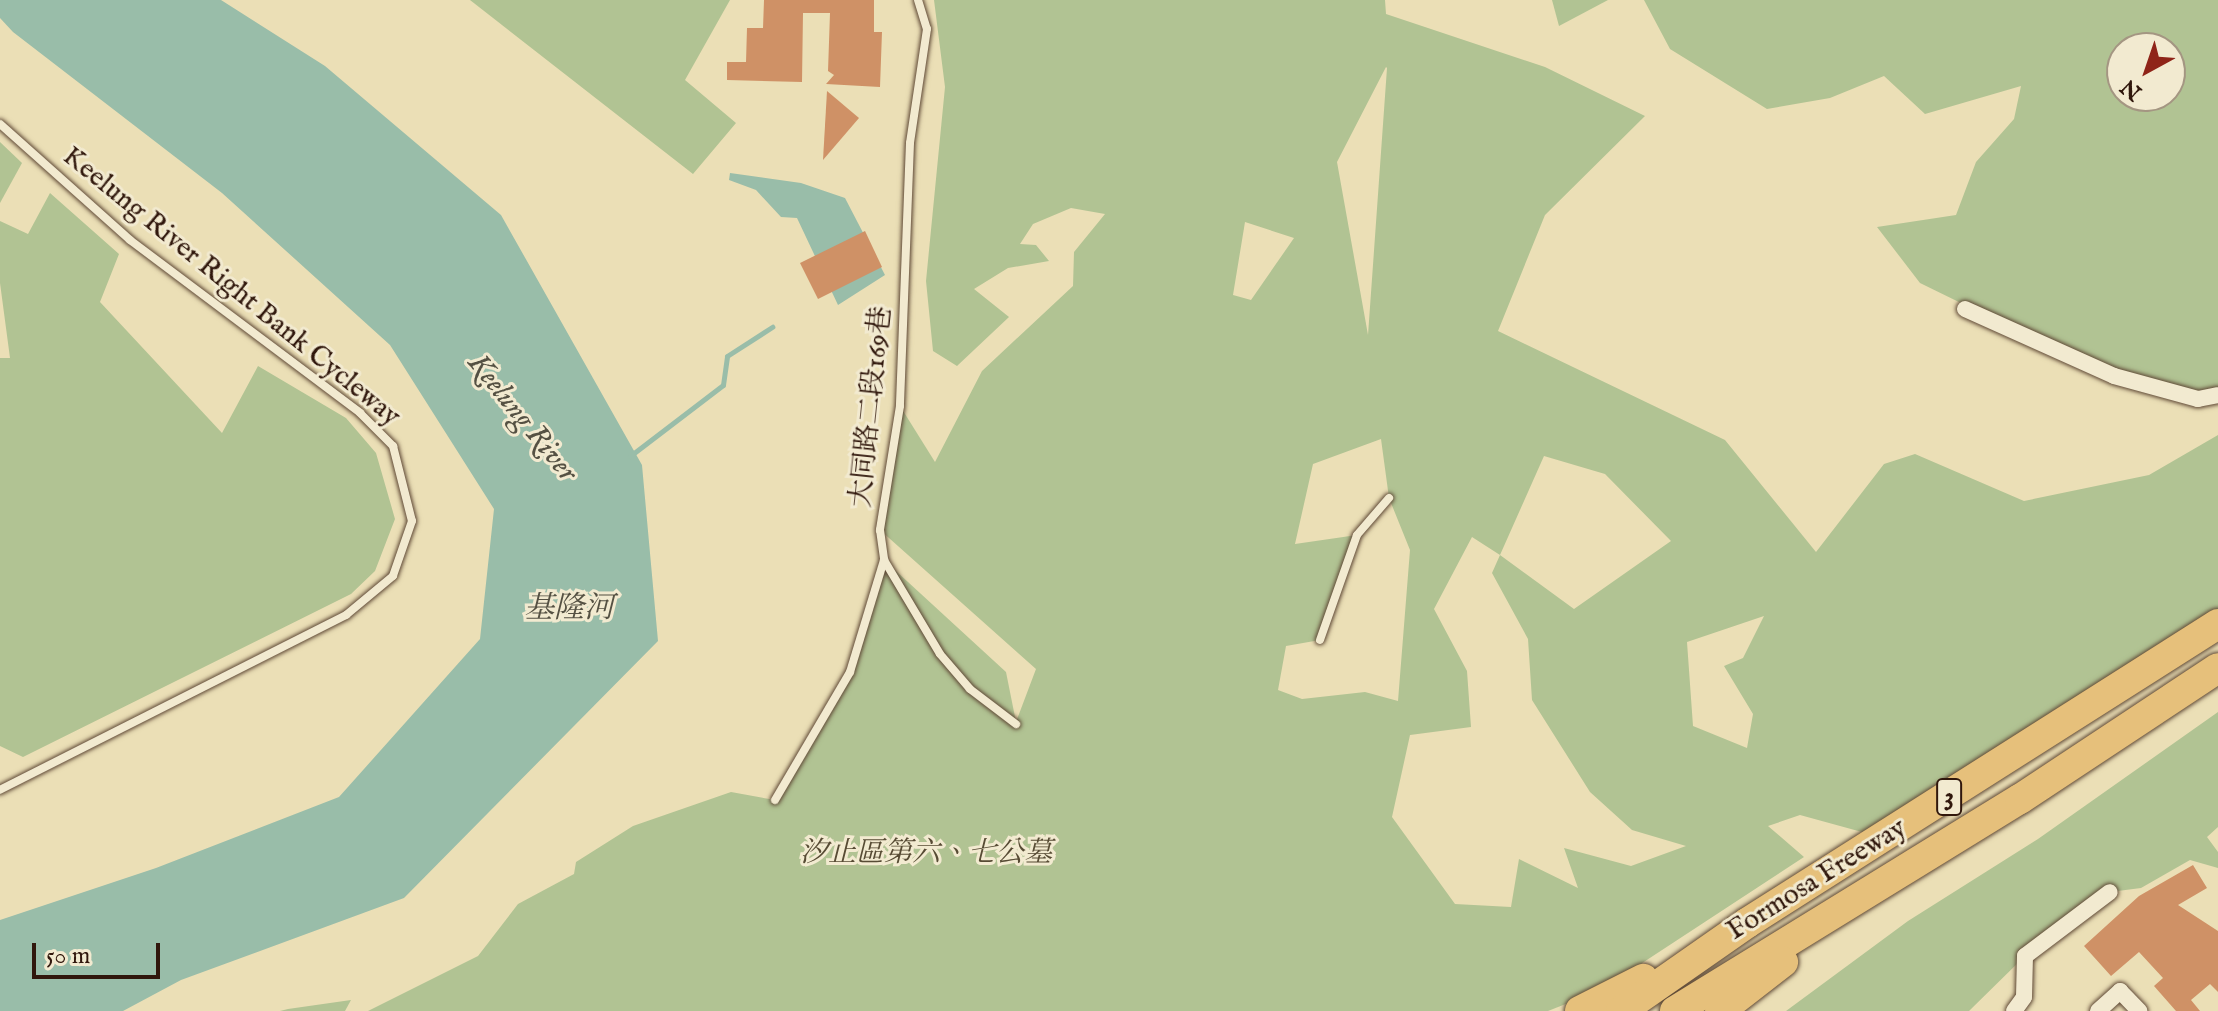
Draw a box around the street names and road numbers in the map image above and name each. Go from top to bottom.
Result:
street label: Keelung River Right Bank Cycleway [55,140,407,434]
street label: 大同路二段169巷 [845,305,899,509]
road number: 3 [1935,775,1963,819]
street label: Formosa Freeway [1721,811,1913,949]

